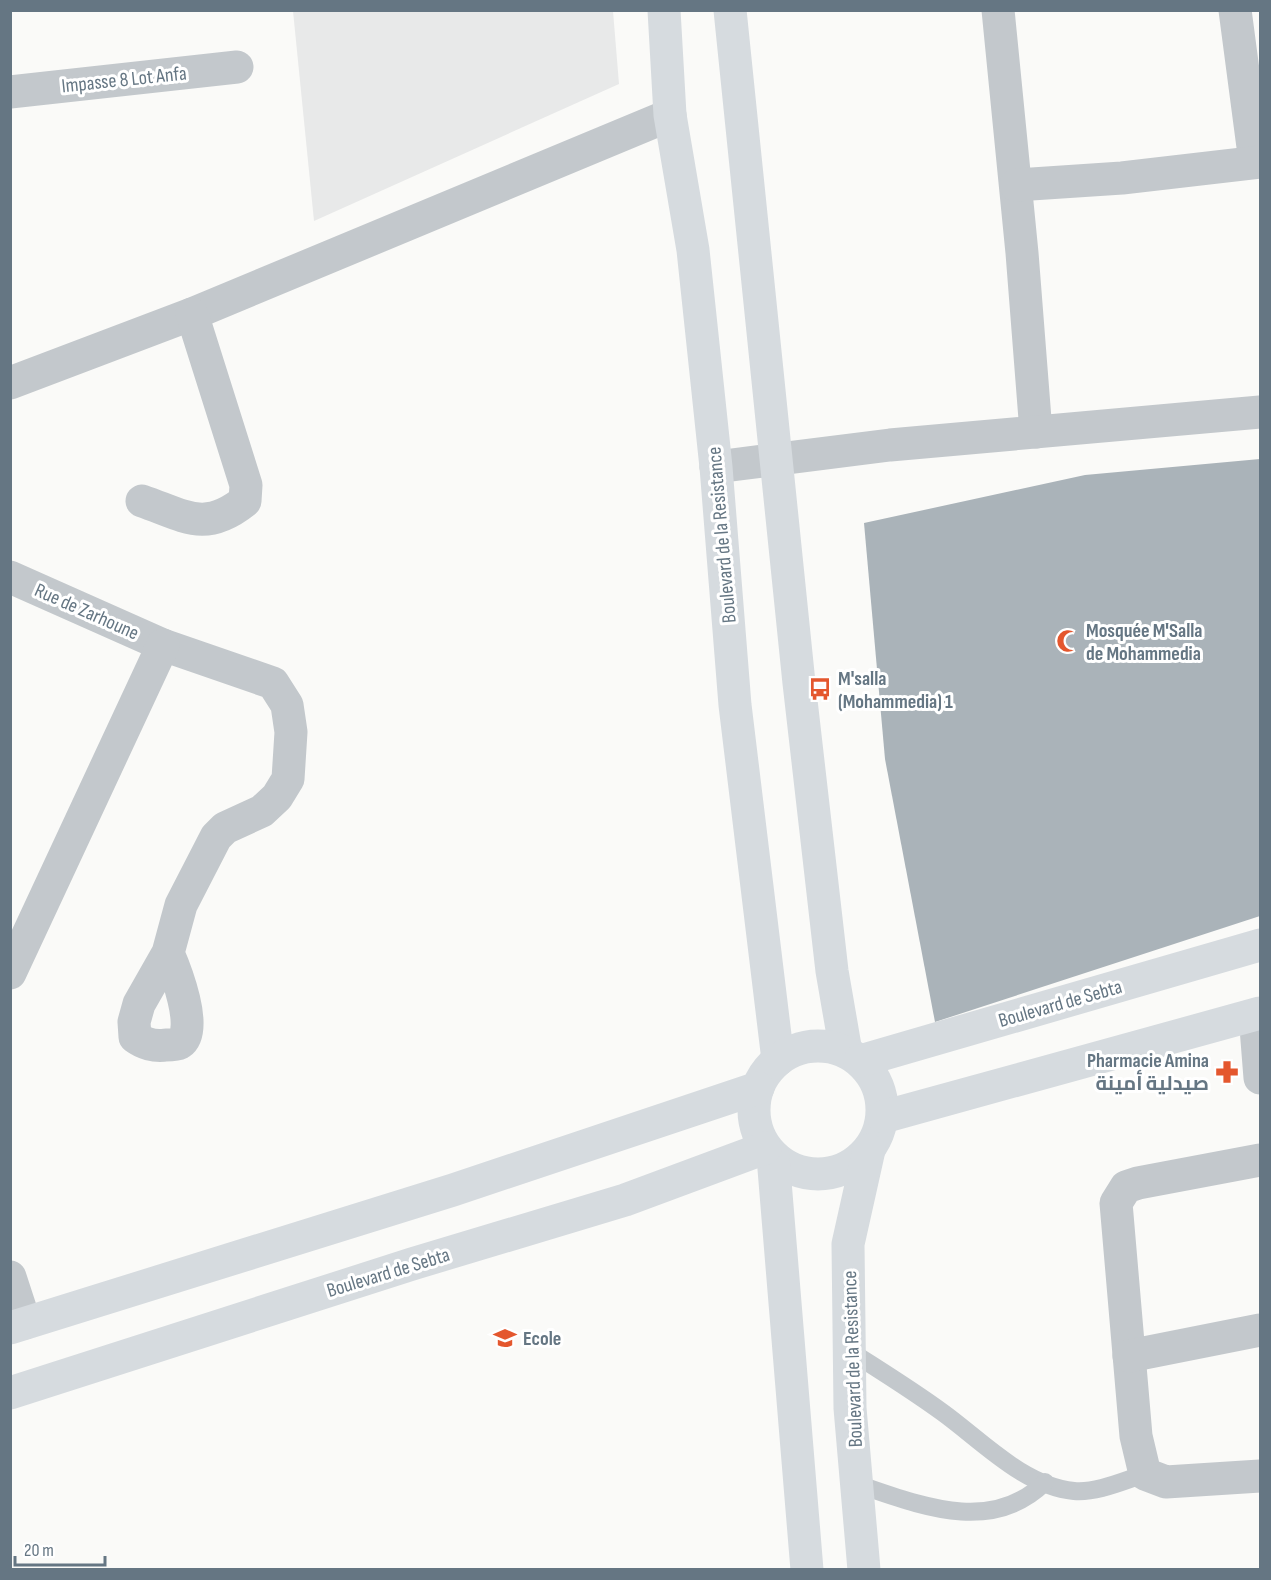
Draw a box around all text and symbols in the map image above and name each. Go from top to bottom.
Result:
street label: Impasse 8 Lot Anfa [60,61,188,98]
street label: Boulevard de la Resistance [702,446,742,624]
street label: Rue de Zarhoune [31,578,142,646]
place label: Mosquée M'Salla de Mohammedia [1086,619,1202,666]
mosque icon: Mosquée M'Salla de Mohammedia [1055,628,1081,654]
place label: M'salla (Mohammedia) 1 [838,667,953,714]
bus stop icon: M'salla (Mohammedia) 1 [807,676,833,702]
street label: Boulevard de Sebta [996,975,1125,1033]
place label: Pharmacie Amina صيدلية أمينة [1087,1049,1209,1096]
pharmacy icon: Pharmacie Amina صيدلية أمينة [1214,1059,1240,1085]
street label: Boulevard de Sebta [324,1243,453,1303]
street label: Boulevard de la Resistance [838,1270,868,1448]
school or university icon: Ecole [492,1325,518,1351]
place label: Ecole [523,1327,561,1351]
scale bar [15,1529,105,1567]
text: 20 m [24,1540,54,1561]

